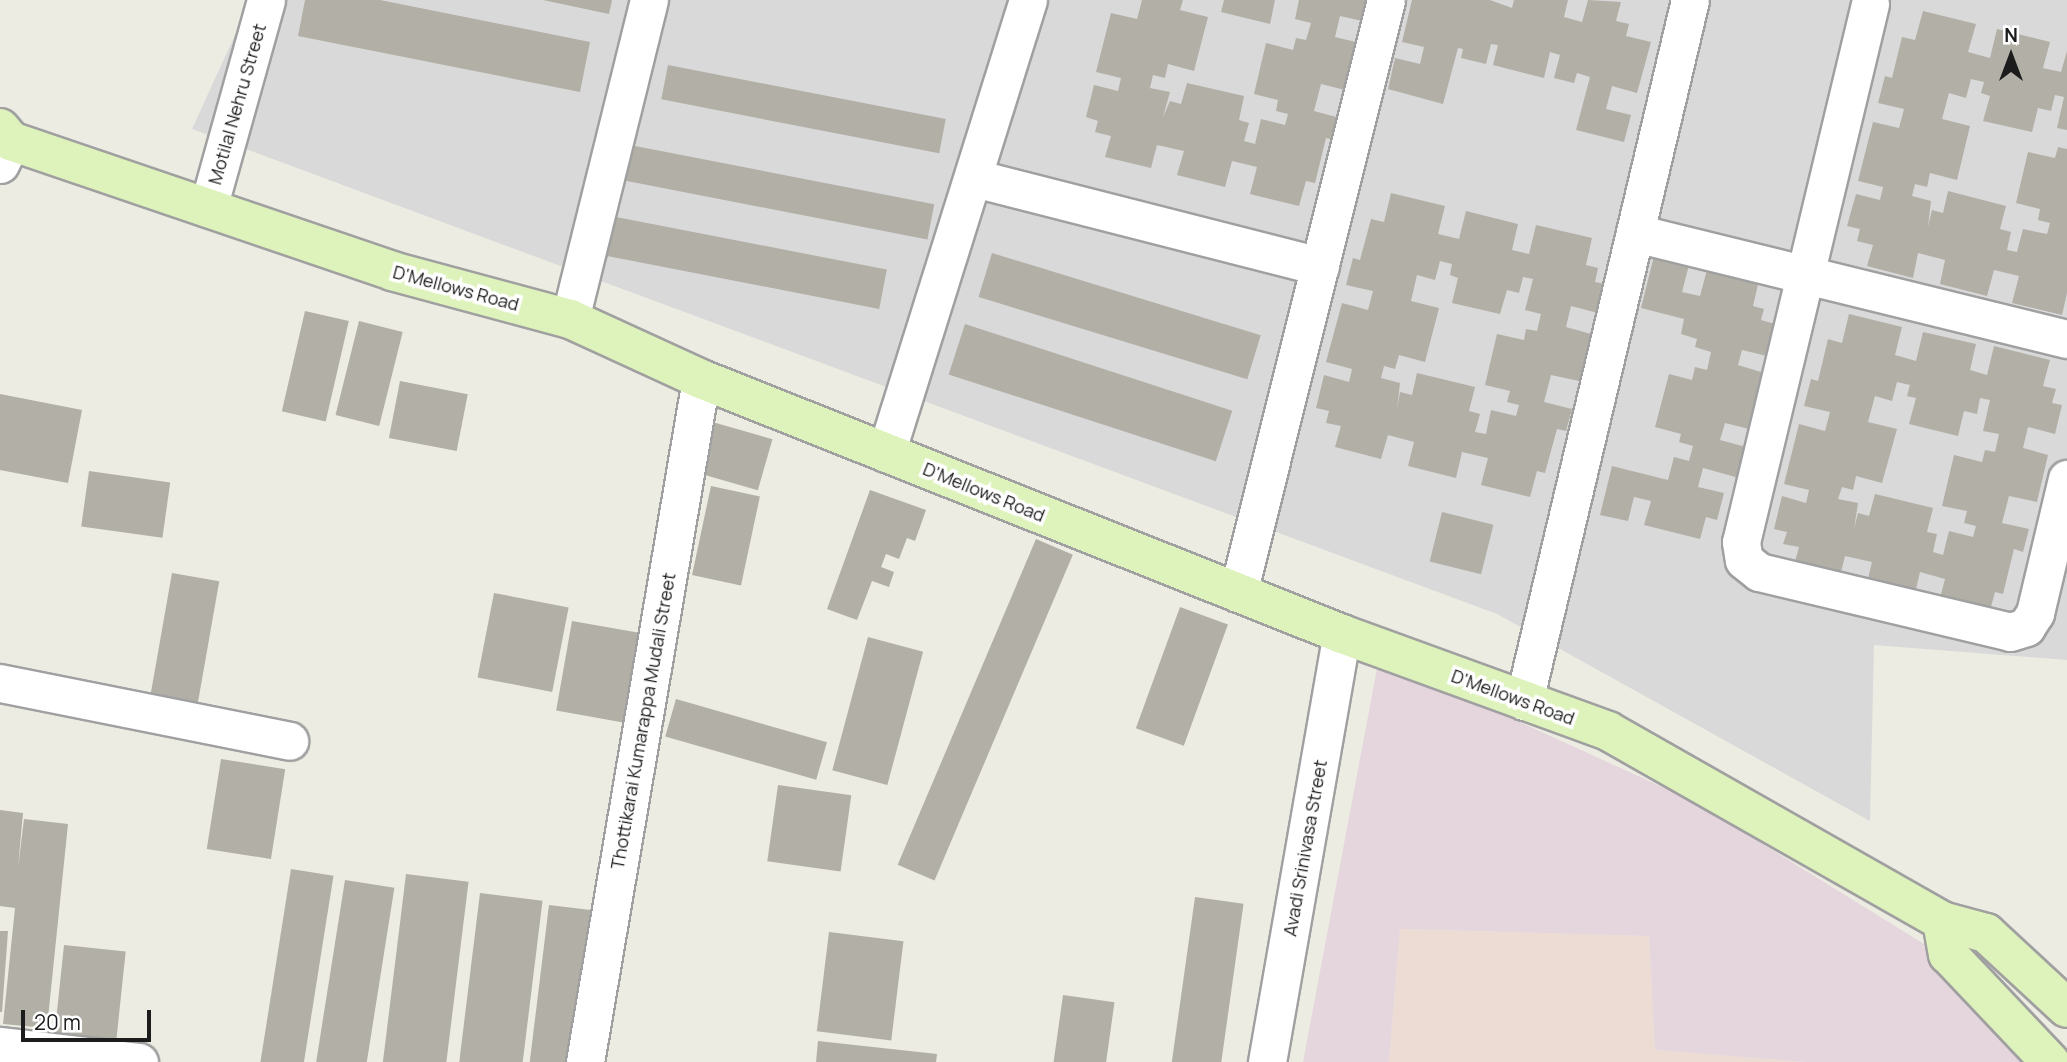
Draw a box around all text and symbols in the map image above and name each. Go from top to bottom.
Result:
street label: Motilal Nehru Street [204,21,270,187]
north arrow [1976,21,2046,91]
text: N [2004,22,2018,48]
street label: D'Mellows Road [391,261,521,315]
street label: D'Mellows Road [920,458,1048,526]
street label: Thottikarai Kumarappa Mudali Street [606,571,680,871]
street label: D'Mellows Road [1448,665,1578,729]
street label: Avadi Srinivasa Street [1279,758,1331,938]
scale bar [24,996,154,1040]
text: 20 m [34,1008,81,1036]

